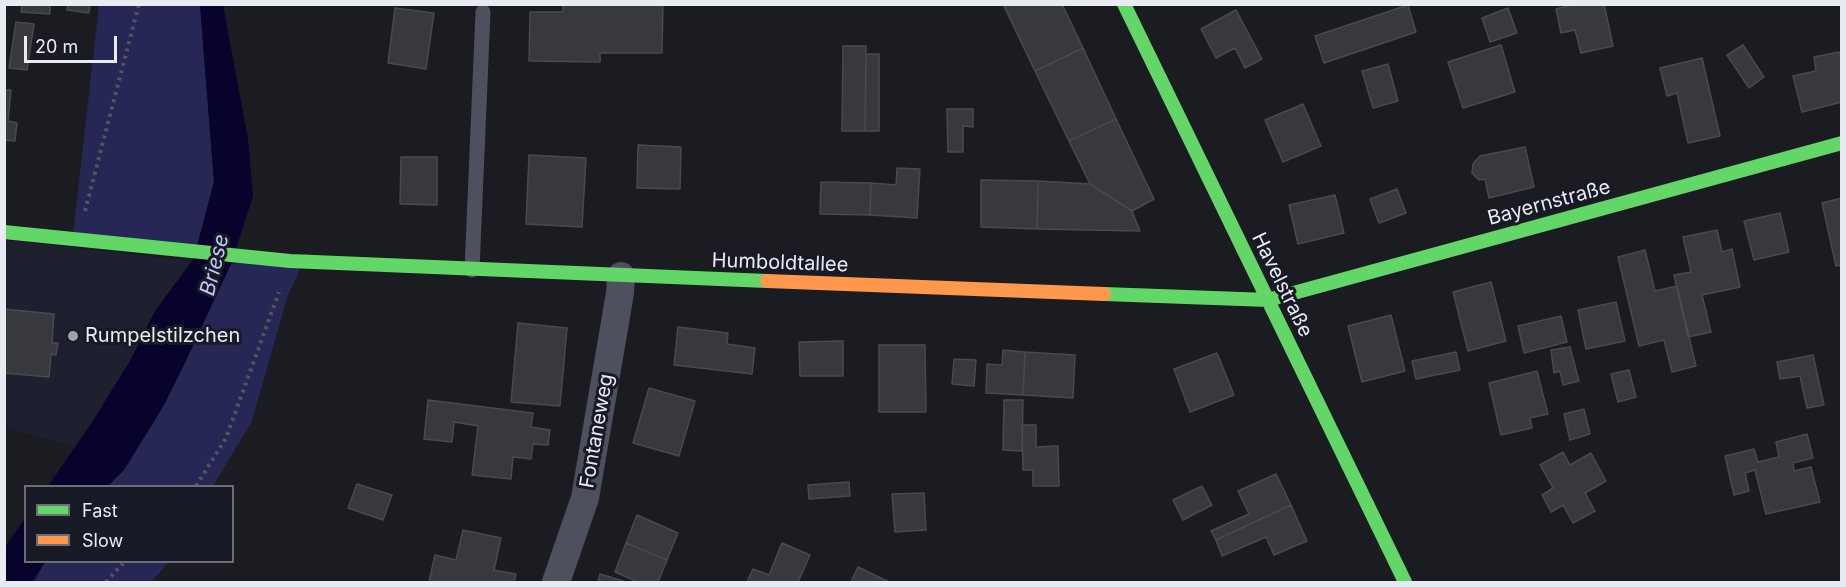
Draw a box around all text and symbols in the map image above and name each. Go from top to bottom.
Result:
scale bar [27,24,120,62]
text: 20 m [35,36,78,57]
street label: Bayernstraße [1485,175,1613,231]
street label: Havelstraße [1246,229,1318,341]
water label: Briese [195,232,235,298]
street label: Humboldtallee [711,249,849,277]
place label: Rumpelstilzchen [85,324,240,348]
marker: Rumpelstilzchen [66,329,80,343]
street label: Fontaneweg [575,372,619,490]
legend [24,485,234,563]
text: Fast [82,500,118,521]
text: Slow [82,530,123,551]

